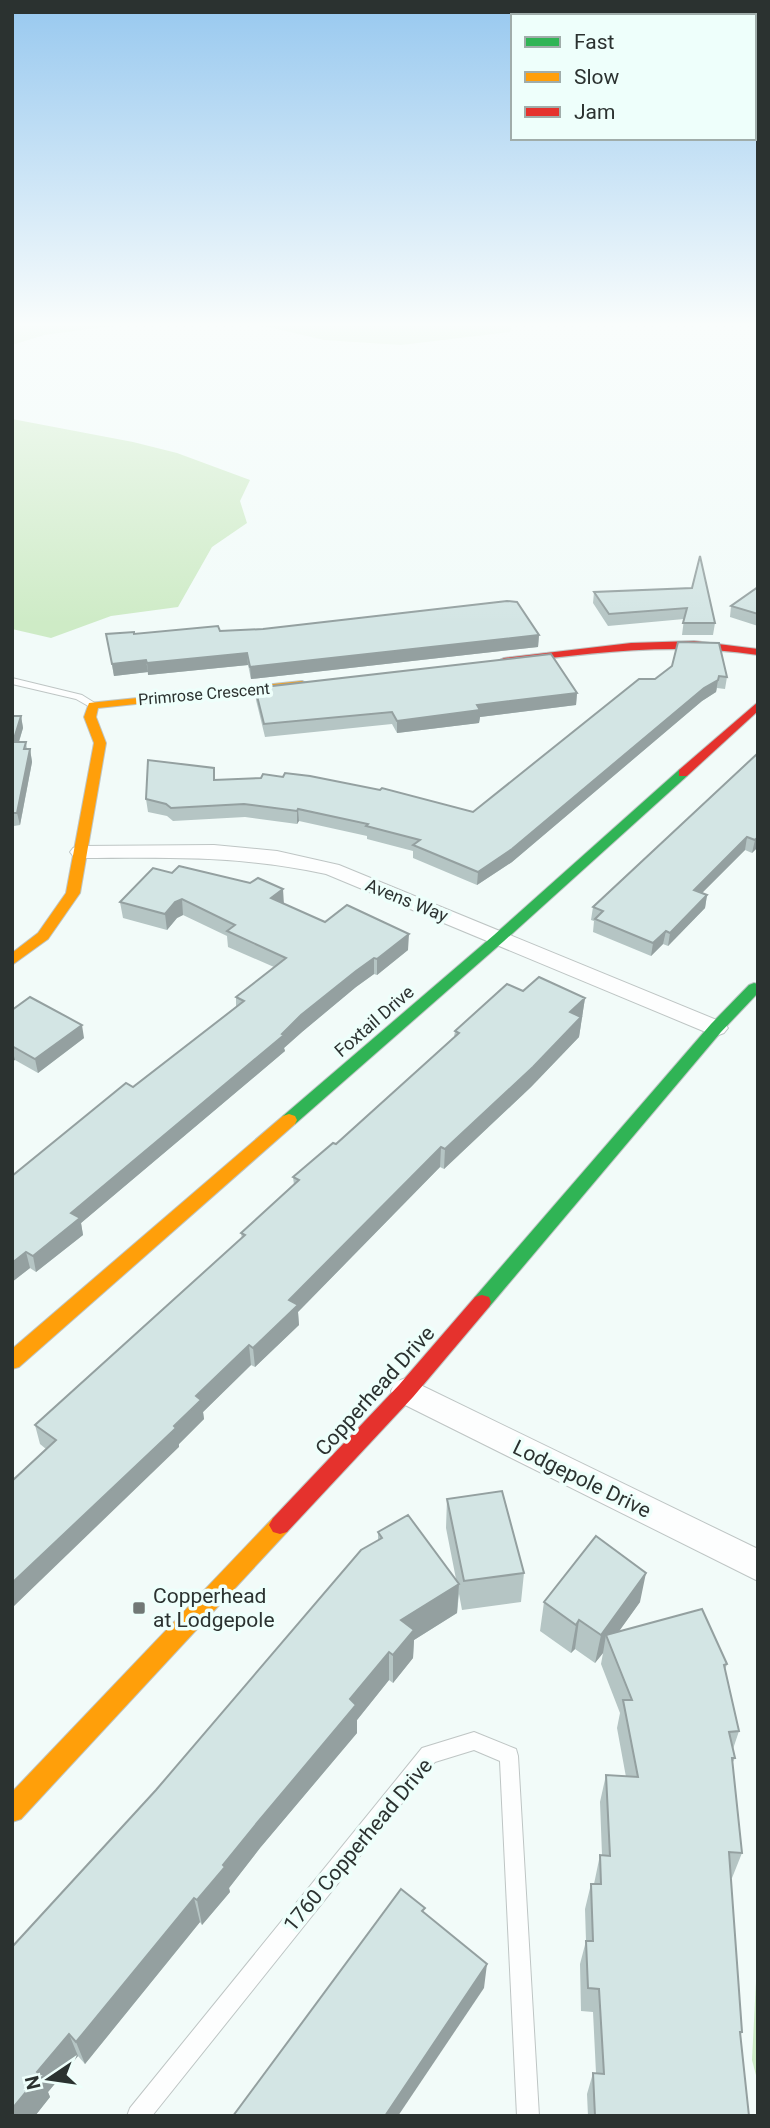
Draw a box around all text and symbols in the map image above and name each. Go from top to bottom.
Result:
legend [511,14,756,140]
text: Fast [574,30,615,54]
text: Slow [574,65,620,89]
text: Jam [574,100,615,124]
street label: Primrose Crescent [137,679,271,709]
street label: Avens Way [363,874,452,926]
street label: Foxtail Drive [330,981,418,1061]
street label: Copperhead Drive [311,1321,439,1461]
street label: Lodgepole Drive [509,1435,655,1523]
place label: Copperhead at Lodgepole [153,1584,275,1632]
marker: Copperhead at Lodgepole [131,1600,147,1616]
street label: 1760 Copperhead Drive [279,1754,437,1936]
north arrow [14,2044,84,2114]
text: N [20,2074,46,2092]

